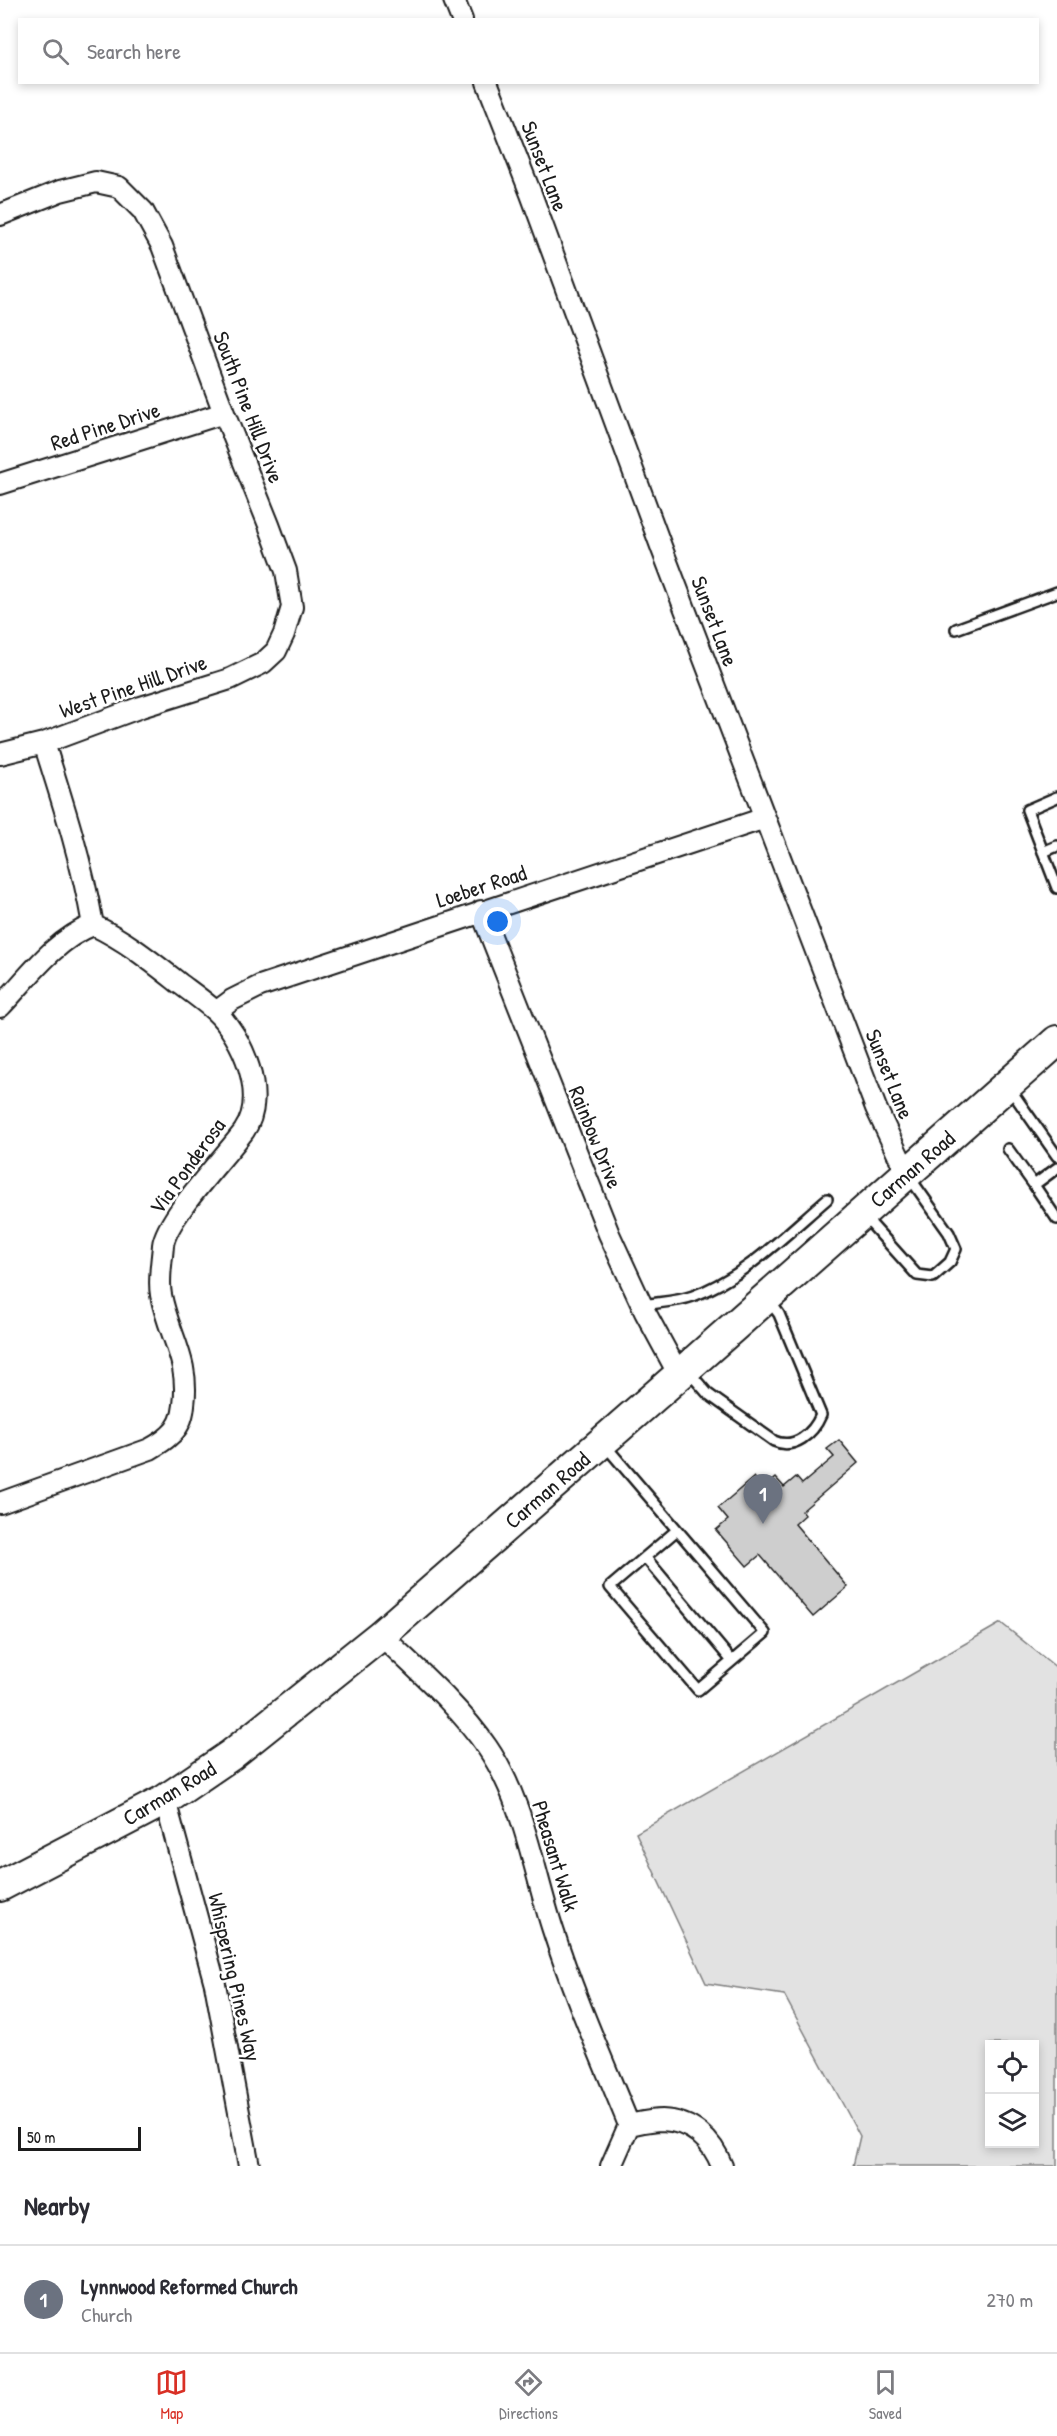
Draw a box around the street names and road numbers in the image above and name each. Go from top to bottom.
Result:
street label: Sunset Lane [514,117,576,216]
street label: South Pine Hill Drive [206,327,292,487]
street label: Red Pine Drive [47,394,164,458]
street label: Sunset Lane [684,572,746,671]
street label: West Pine Hill Drive [55,647,211,725]
street label: Loeber Road [432,857,530,915]
street label: Sunset Lane [858,1025,922,1124]
street label: Rainbow Drive [562,1081,630,1193]
street label: Via Ponderosa [142,1112,232,1220]
street label: Carman Road [863,1123,961,1214]
street label: Carman Road [498,1444,596,1535]
street label: Carman Road [117,1753,222,1833]
street label: Pheasant Walk [525,1797,587,1915]
street label: Whispering Pines Way [201,1890,269,2064]

